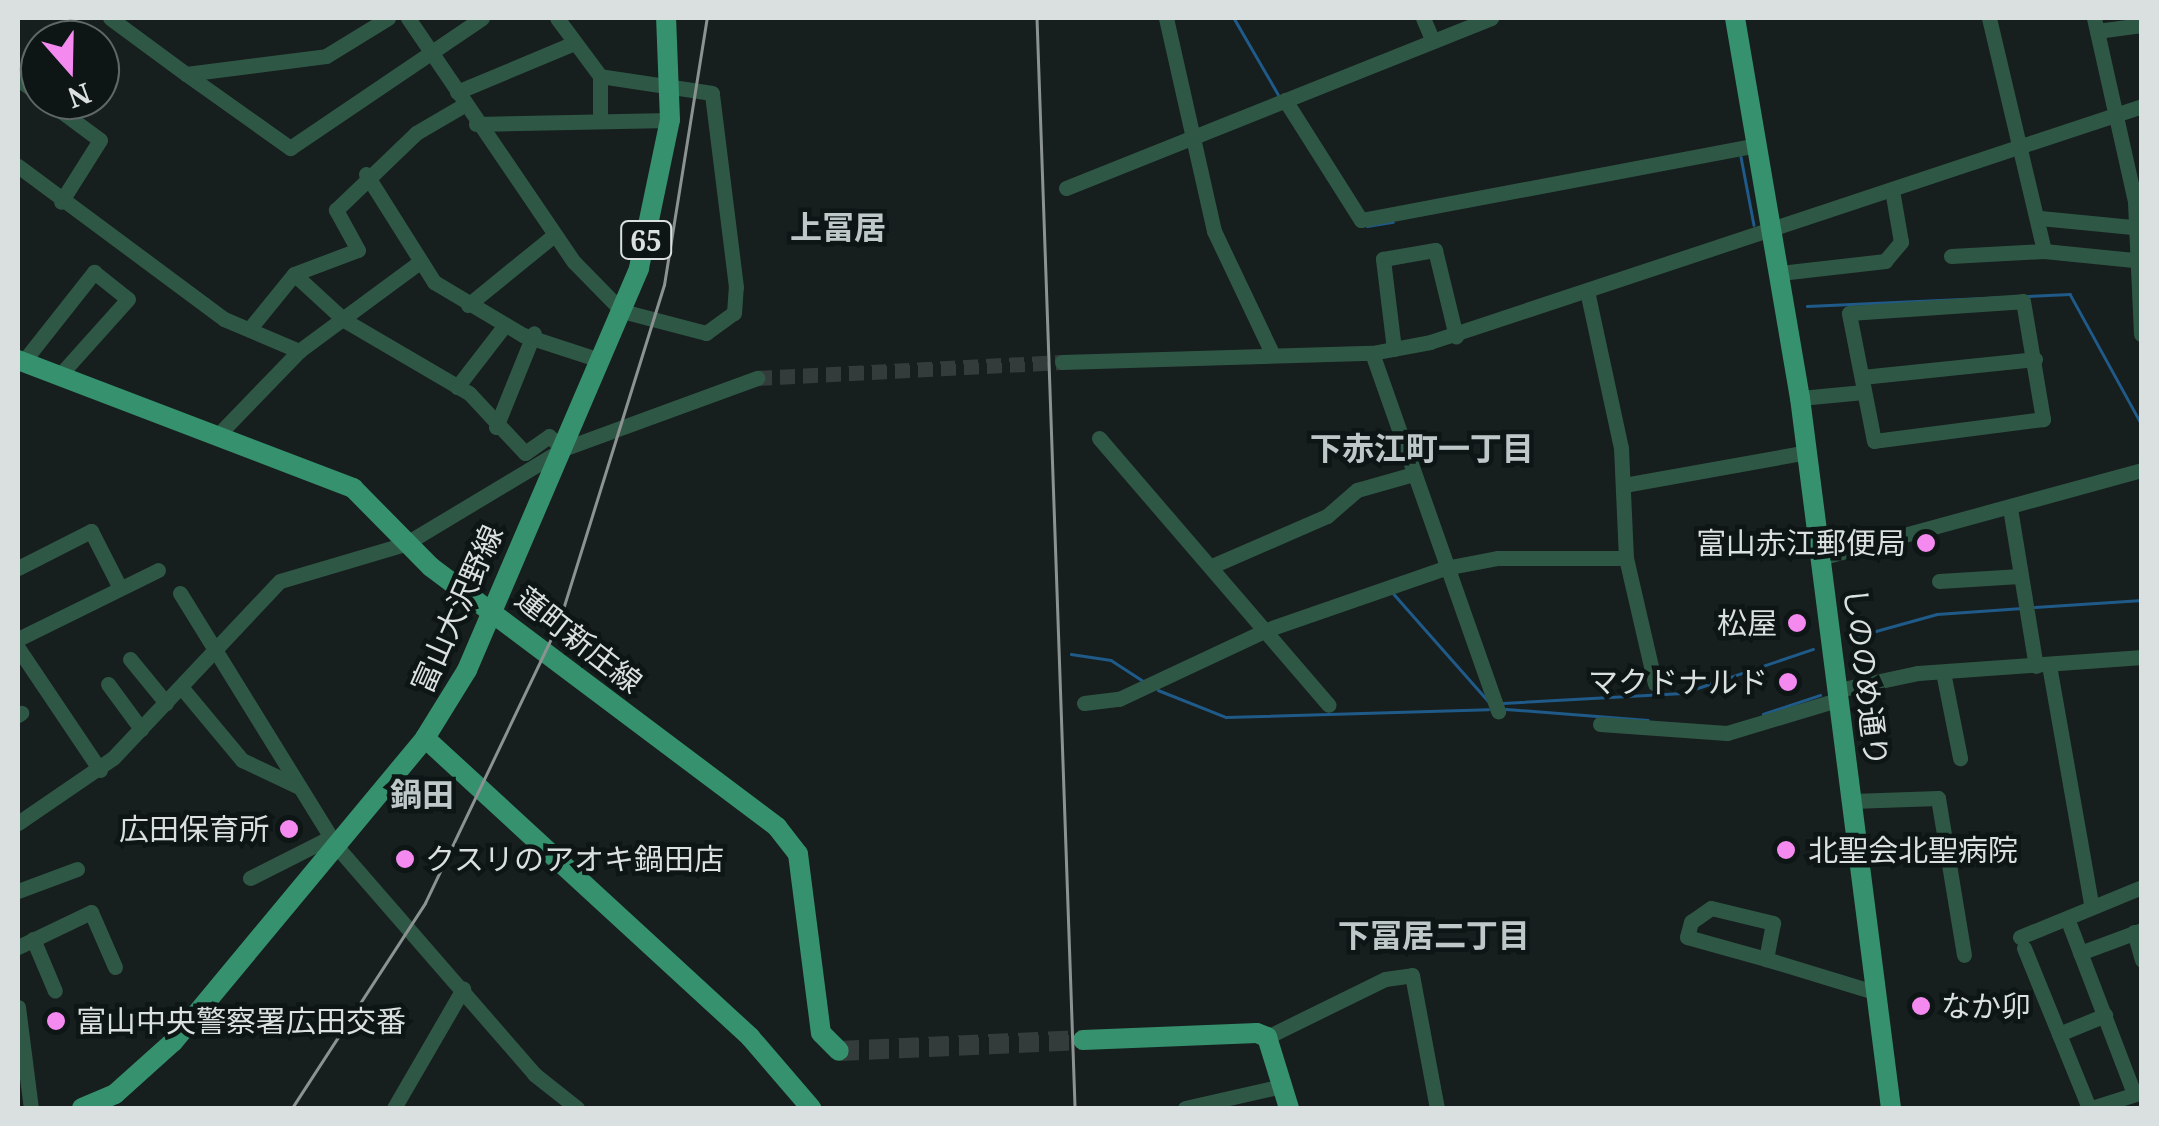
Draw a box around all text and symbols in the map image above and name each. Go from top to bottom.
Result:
north arrow [20,20,120,120]
text: N [63,75,96,118]
district label: 上冨居 [790,208,886,246]
road number: 65 [618,217,674,263]
district label: 下赤江町一丁目 [1310,429,1534,467]
street label: 富山大沢野線 [404,519,510,699]
place label: 富山赤江郵便局 [1696,525,1906,561]
marker: 富山赤江郵便局 [1915,532,1937,554]
street label: 蓮町新庄線 [509,580,649,700]
street label: しののめ通り [1837,585,1895,769]
place label: 松屋 [1717,605,1777,641]
marker: 松屋 [1786,612,1808,634]
place label: マクドナルド [1588,664,1768,700]
marker: マクドナルド [1777,671,1799,693]
district label: 鍋田 [390,775,454,813]
place label: 広田保育所 [119,811,269,847]
marker: 広田保育所 [278,818,300,840]
place label: 北聖会北聖病院 [1808,832,2018,868]
marker: 北聖会北聖病院 [1773,837,1799,863]
place label: クスリのアオキ鍋田店 [425,841,725,877]
marker: クスリのアオキ鍋田店 [394,848,416,870]
district label: 下冨居二丁目 [1338,916,1530,954]
place label: なか卯 [1941,988,2031,1024]
marker: なか卯 [1910,995,1932,1017]
place label: 富山中央警察署広田交番 [76,1003,406,1039]
marker: 富山中央警察署広田交番 [45,1010,67,1032]

